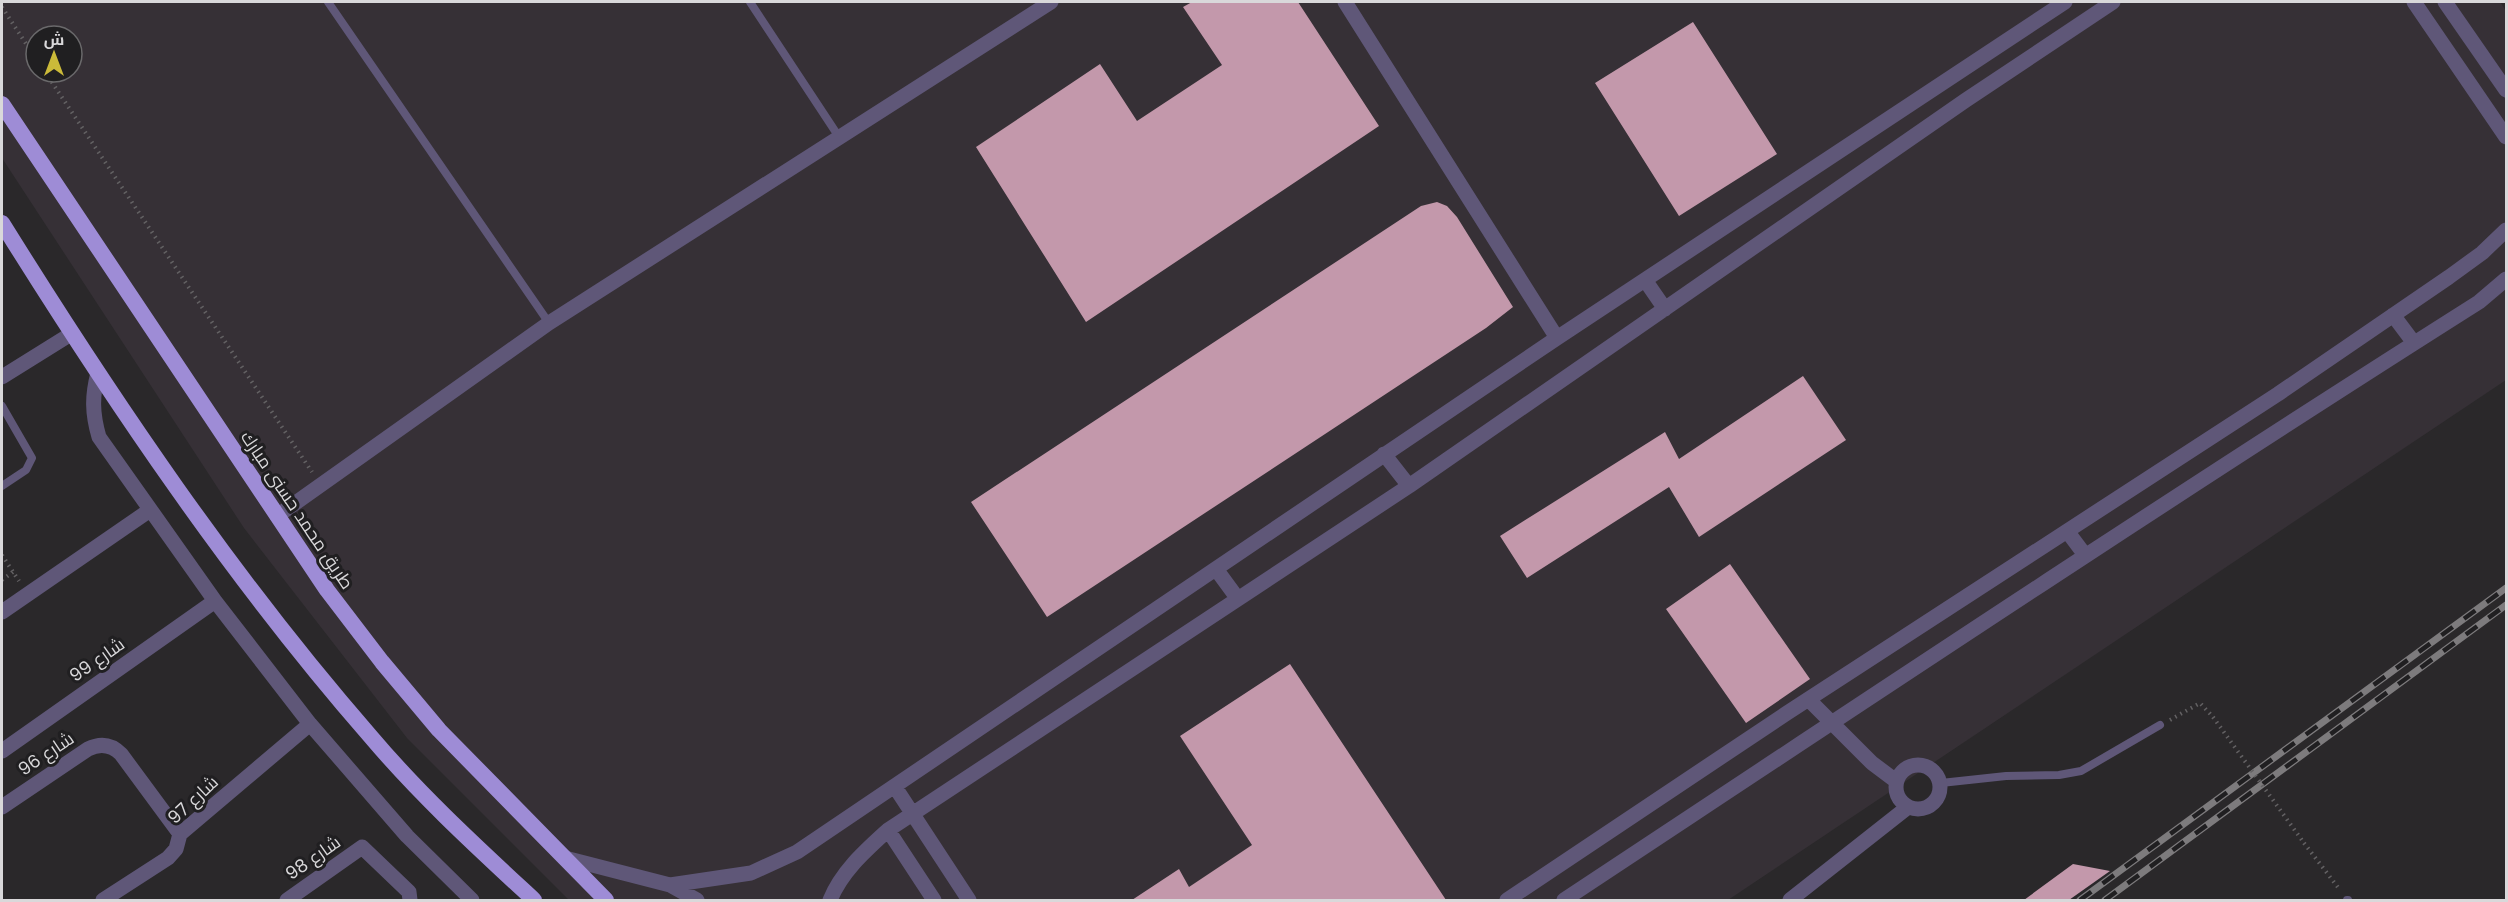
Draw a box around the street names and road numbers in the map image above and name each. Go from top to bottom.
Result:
street label: طريق محمد حسنى مبارك [235,426,360,594]
street label: شارع 99 [64,631,129,688]
street label: شارع 96 [13,726,79,781]
street label: شارع 97 [162,770,223,830]
street label: شارع 98 [280,829,345,886]

